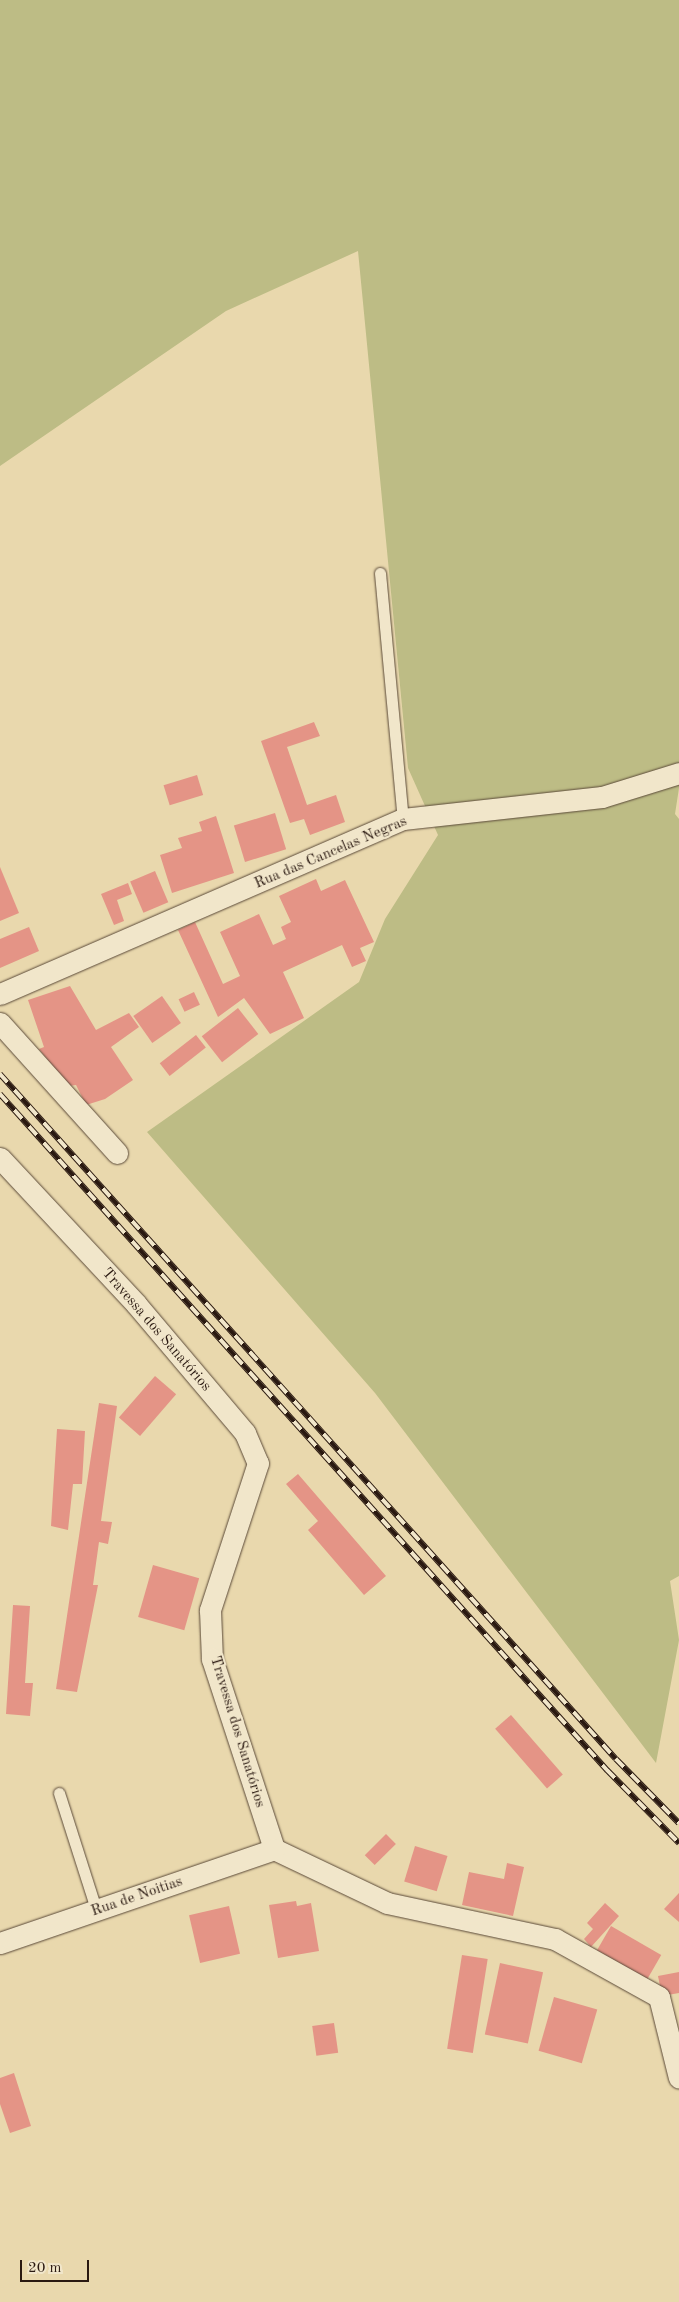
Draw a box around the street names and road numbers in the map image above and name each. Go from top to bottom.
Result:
street label: Rua das Cancelas Negras [252,813,410,893]
street label: Travessa dos Sanatórios [98,1265,214,1395]
street label: Travessa dos Sanatórios [205,1654,269,1810]
street label: Rua de Noitias [89,1873,185,1921]

